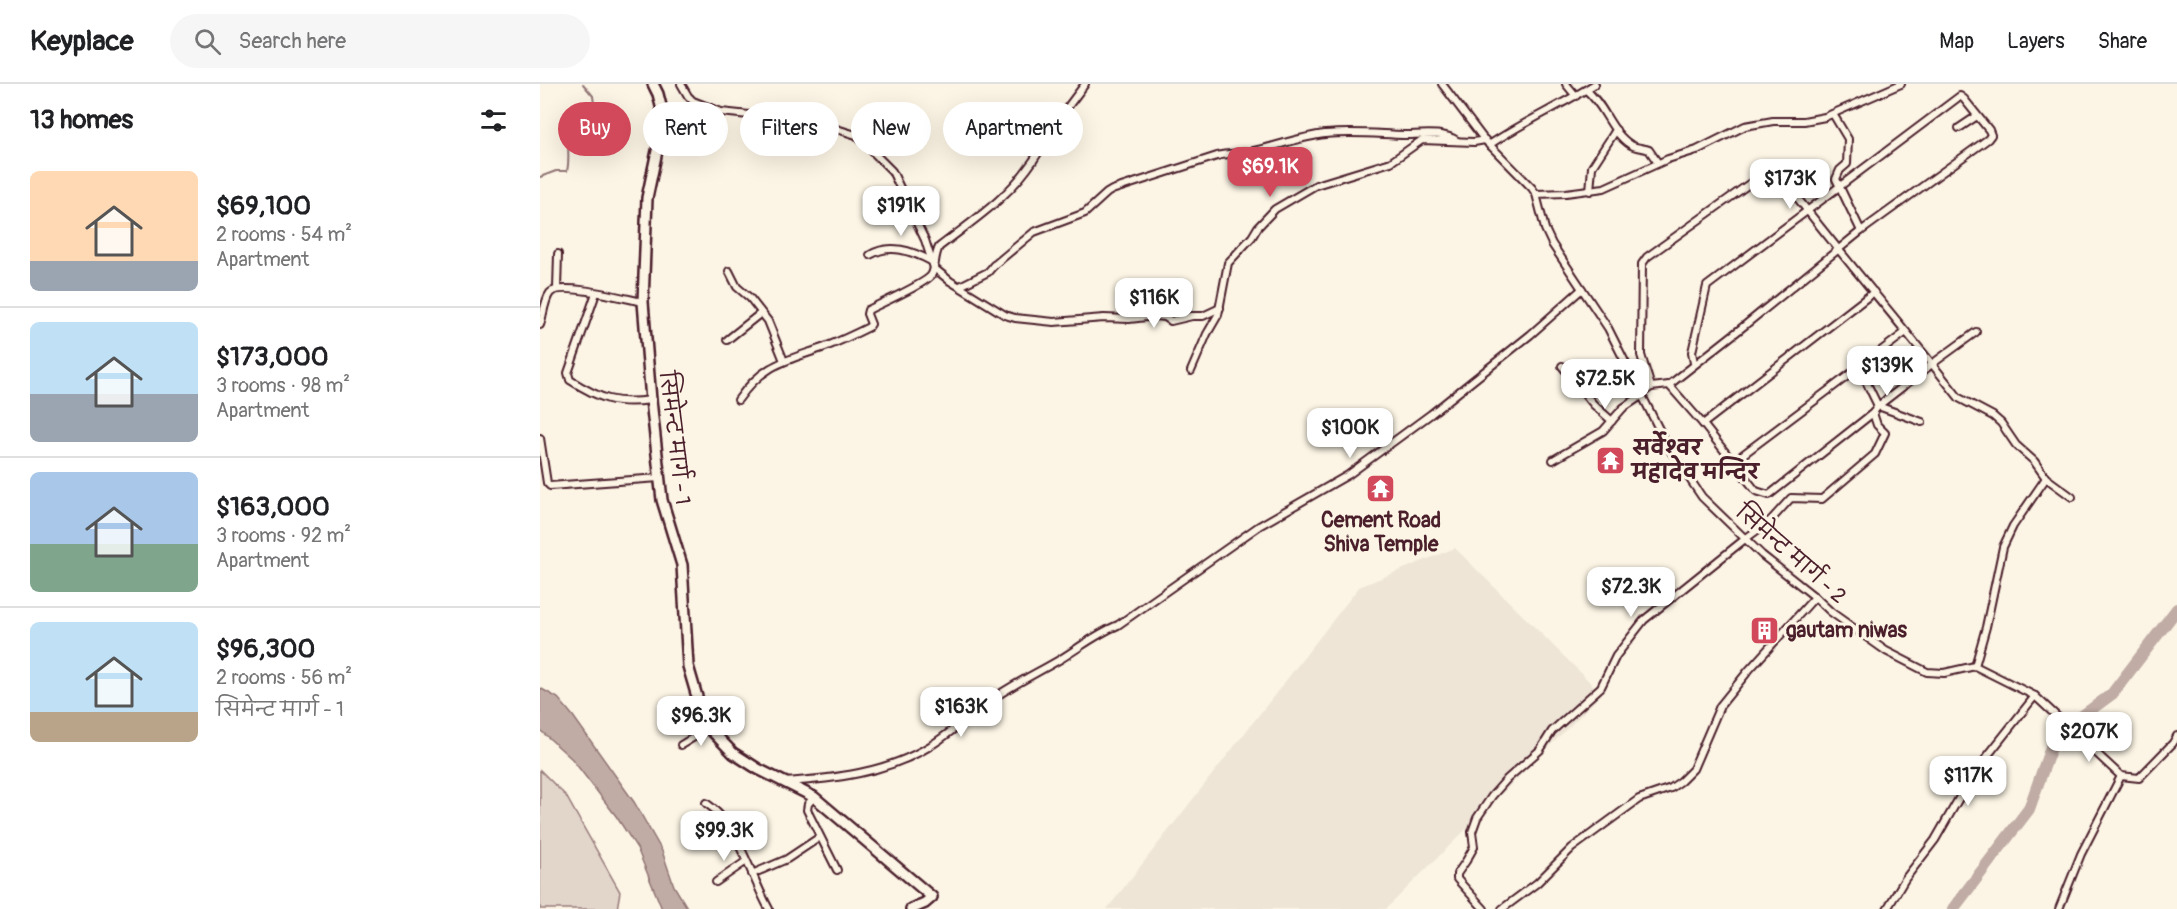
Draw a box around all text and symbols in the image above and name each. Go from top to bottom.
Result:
search box [170,14,590,68]
text: Keyplace [30,24,134,59]
icon: search [191,25,224,58]
text: Search here [239,27,346,55]
text: Map [1939,28,1974,55]
text: Layers [2007,28,2065,55]
text: Share [2098,28,2147,55]
chip: Buy [558,102,631,156]
chip: Rent [643,102,728,156]
chip: Filters [740,102,839,156]
chip: New [851,102,931,156]
chip: Apartment [943,102,1083,156]
text: 13 homes [30,104,133,136]
icon: filters [477,104,510,137]
pin: $69.1K [1221,147,1319,198]
text: $69.1K [1241,154,1299,179]
pin: $173K [1748,159,1832,210]
text: $173K [1764,166,1816,191]
pin: $191K [859,186,943,237]
text: $69,100 [216,190,311,222]
text: $191K [877,193,925,218]
icon: home [78,195,150,267]
text: 2 rooms · 54 m² [216,222,352,247]
text: Apartment [216,247,309,272]
pin: $116K [1112,278,1196,329]
text: $116K [1129,285,1179,310]
text: $173,000 [216,341,328,373]
icon: home [78,346,150,418]
pin: $139K [1845,346,1929,397]
text: $139K [1861,353,1913,378]
pin: $72.5K [1556,359,1654,410]
text: $72.5K [1575,366,1635,391]
street label: सिमेन्ट मार्ग - 1 [653,368,699,506]
text: 3 rooms · 98 m² [216,373,350,398]
text: Apartment [216,398,309,423]
pin: $100K [1308,408,1392,459]
text: $100K [1321,415,1379,440]
place label: सर्वेश्वर महादेव मन्दिर [1630,430,1760,486]
temple icon: सर्वेश्वर महादेव मन्दिर [1595,444,1627,476]
temple icon: Cement Road Shiva Temple [1365,473,1397,505]
text: $163,000 [216,491,330,523]
icon: home [78,496,150,568]
street label: सिमेन्ट मार्ग - 2 [1729,496,1853,610]
place label: Cement Road Shiva Temple [1321,507,1441,558]
text: 3 rooms · 92 m² [216,523,351,548]
text: Apartment [216,548,309,573]
pin: $72.3K [1582,567,1680,618]
text: $72.3K [1601,574,1661,599]
building icon: gautam niwas [1749,614,1781,646]
place label: gautam niwas [1786,617,1907,644]
text: $96,300 [216,633,315,665]
icon: home [78,646,150,718]
text: 2 rooms · 56 m² [216,665,352,690]
pin: $163K [919,687,1003,738]
text: $163K [934,694,988,719]
pin: $96.3K [652,696,750,747]
text: सिमेन्ट मार्ग - 1 [216,697,344,722]
text: $96.3K [671,703,731,728]
pin: $207K [2047,712,2131,763]
text: $207K [2060,719,2118,744]
pin: $117K [1926,756,2010,807]
text: $117K [1943,763,1993,788]
pin: $99.3K [675,811,773,862]
text: $99.3K [694,818,754,843]

